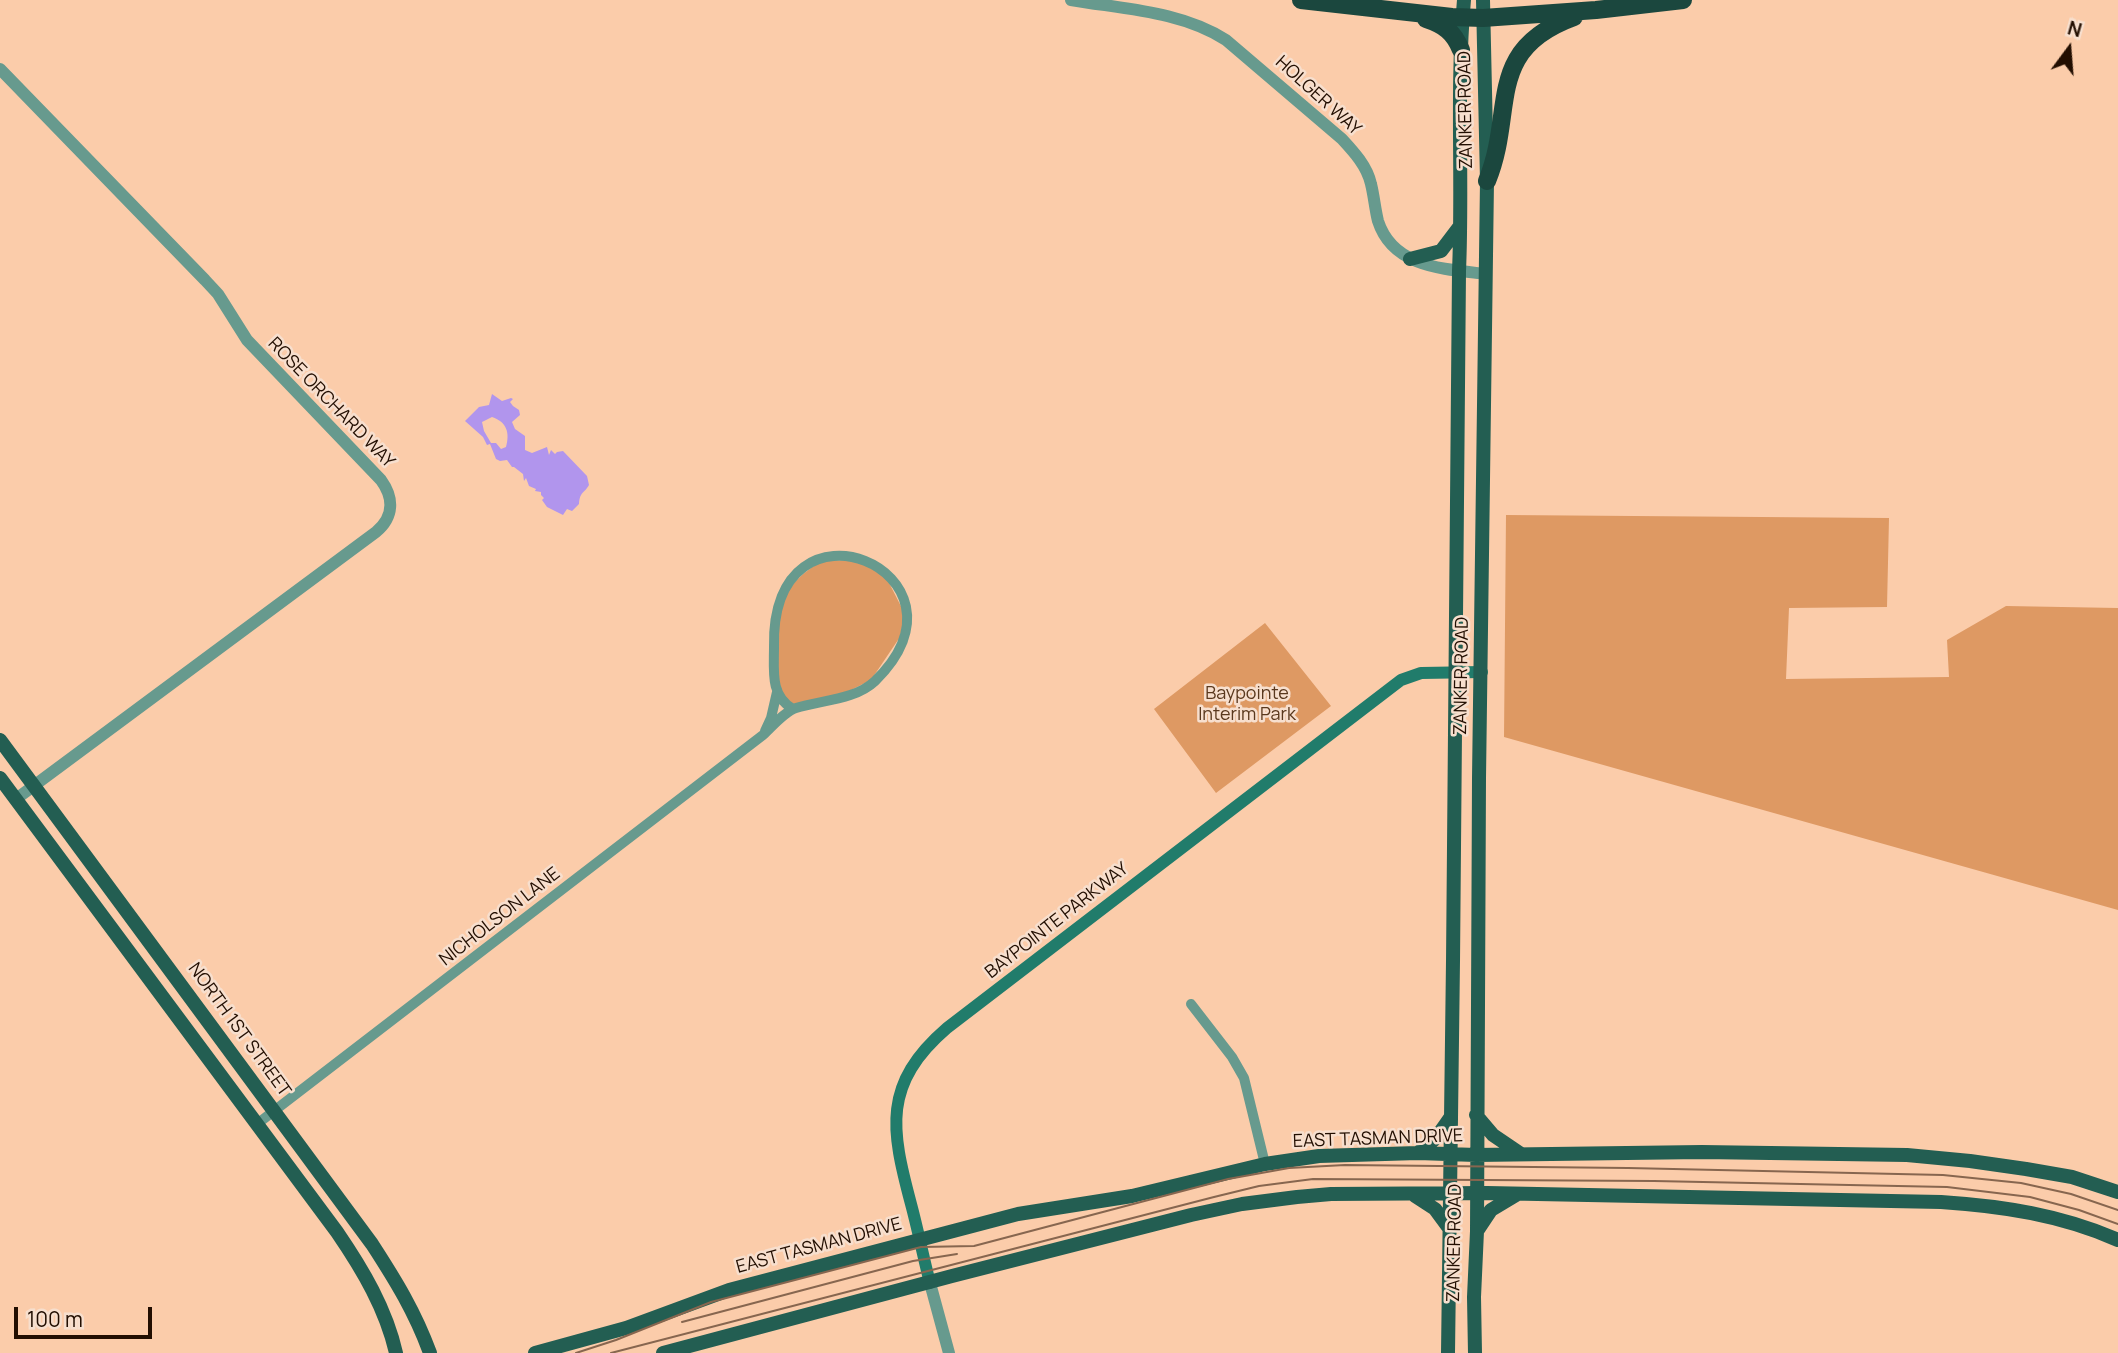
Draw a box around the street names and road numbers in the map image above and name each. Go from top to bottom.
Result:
street label: ZANKER ROAD [1454,51,1478,169]
street label: HOLGER WAY [1271,52,1365,140]
street label: ROSE ORCHARD WAY [263,333,399,473]
street label: ZANKER ROAD [1450,617,1474,735]
street label: BAYPOINTE PARKWAY [981,858,1133,984]
street label: NICHOLSON LANE [435,863,565,971]
street label: NORTH 1ST STREET [183,959,295,1101]
street label: EAST TASMAN DRIVE [1292,1125,1464,1153]
street label: ZANKER ROAD [1443,1184,1467,1302]
street label: EAST TASMAN DRIVE [734,1214,904,1278]

